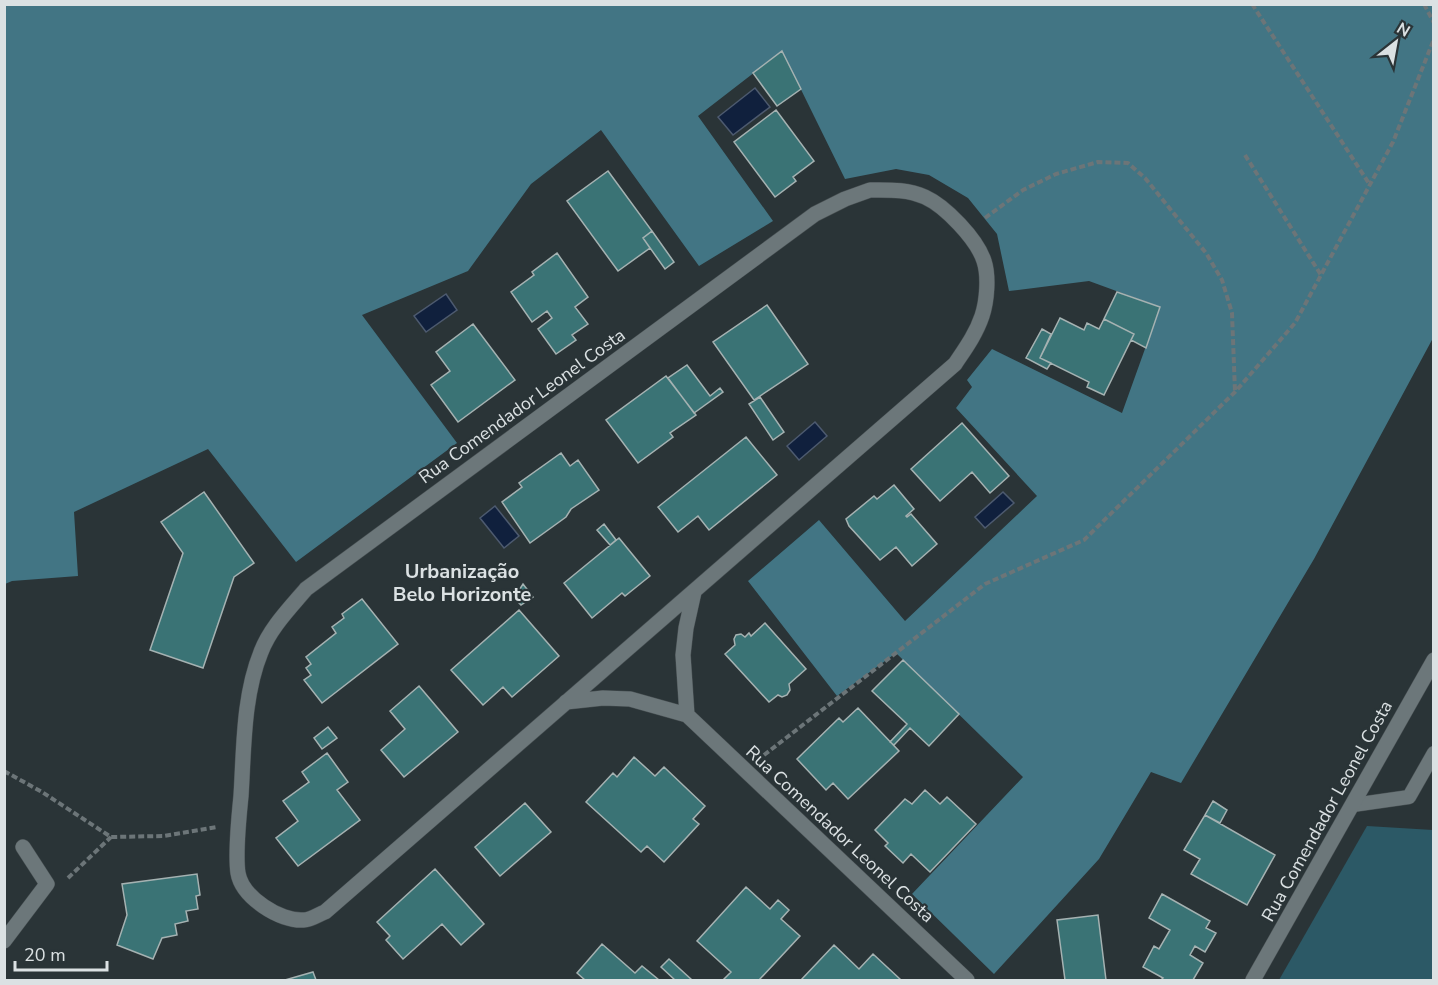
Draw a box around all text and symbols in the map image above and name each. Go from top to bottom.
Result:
north arrow [1366,12,1426,72]
text: N [1392,17,1414,43]
street label: Rua Comendador Leonel Costa [414,323,630,489]
district label: Urbanização Belo Horizonte [393,558,531,608]
street label: Rua Comendador Leonel Costa [1256,696,1398,926]
street label: Rua Comendador Leonel Costa [741,740,939,928]
scale bar [15,934,106,972]
text: 20 m [24,943,66,967]

